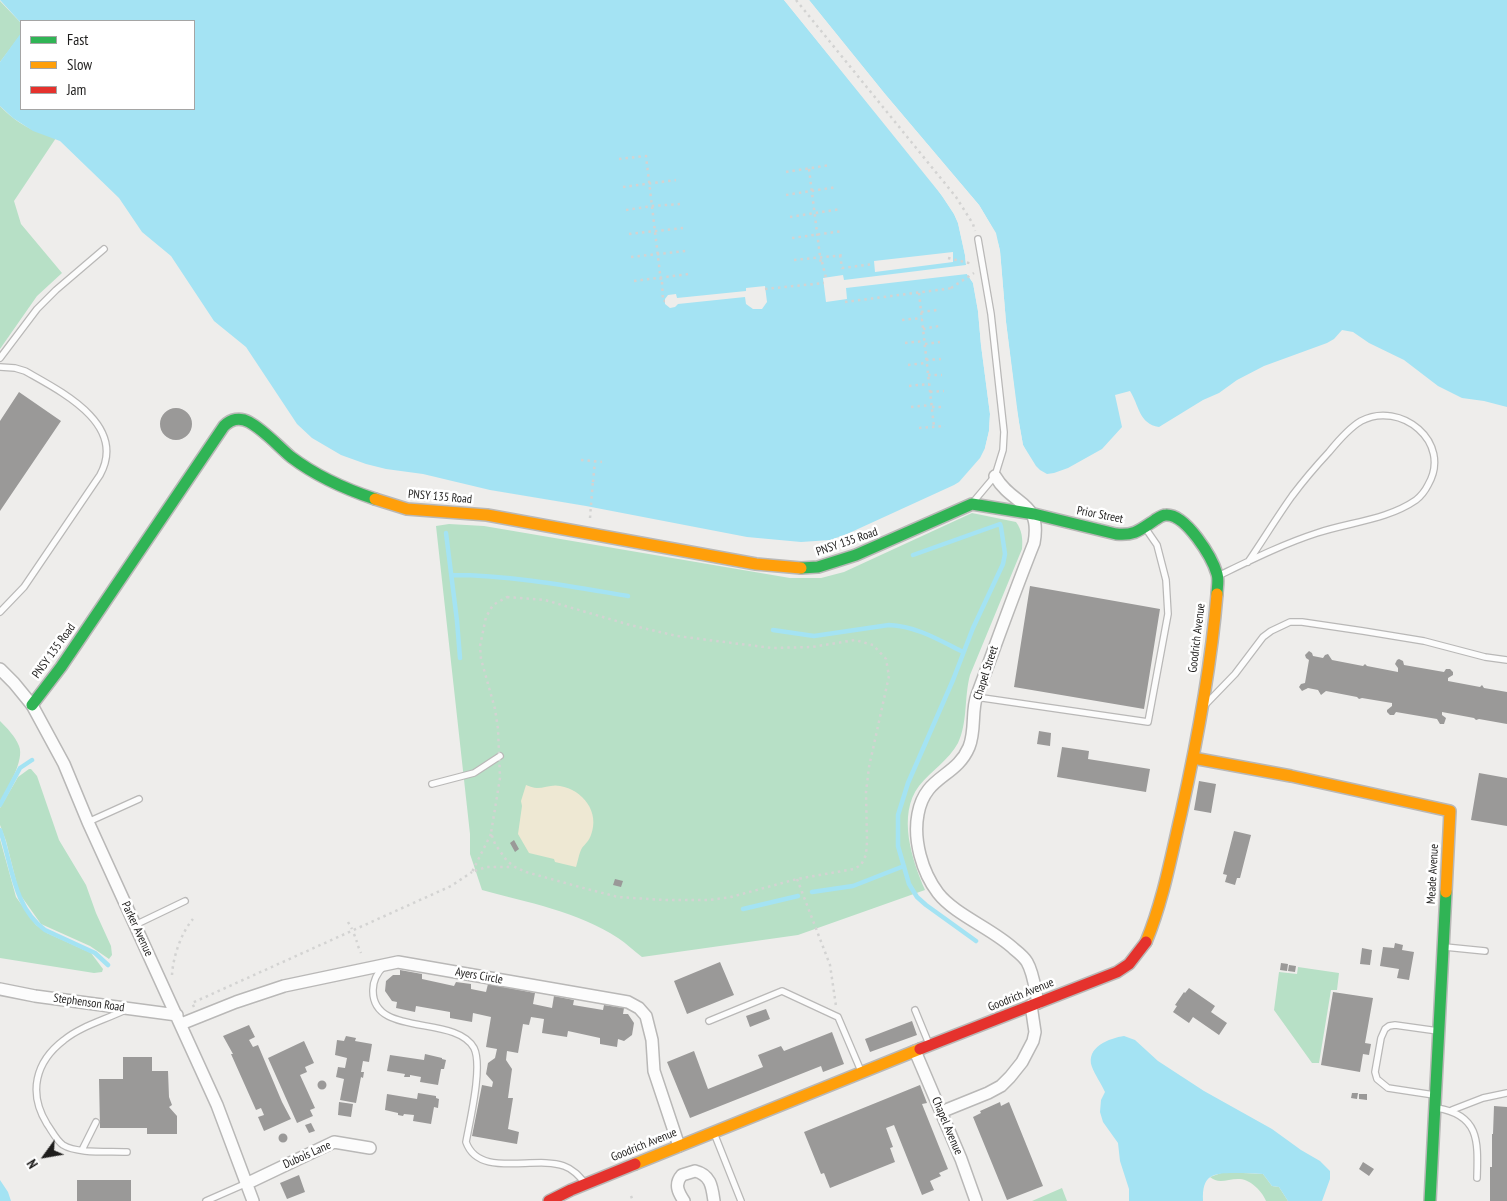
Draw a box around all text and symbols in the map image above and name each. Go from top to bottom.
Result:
legend [20,20,195,110]
text: Fast [67,30,88,49]
text: Slow [67,55,92,74]
text: Jam [67,80,86,99]
street label: PNSY 135 Road [407,487,473,507]
street label: Prior Street [1076,503,1124,527]
street label: PNSY 135 Road [814,525,880,559]
street label: Goodrich Avenue [1186,602,1208,674]
street label: PNSY 135 Road [29,621,79,681]
street label: Chapel Street [971,644,1001,702]
street label: Meade Avenue [1424,843,1442,905]
street label: Parker Avenue [118,899,156,959]
street label: Ayers Circle [454,965,504,987]
street label: Goodrich Avenue [986,975,1056,1015]
street label: Stephenson Road [53,991,125,1015]
street label: Chapel Avenue [928,1095,966,1157]
street label: Goodrich Avenue [609,1125,679,1165]
north arrow [20,1131,70,1181]
street label: Dubois Lane [281,1138,333,1172]
text: N [23,1156,42,1172]

